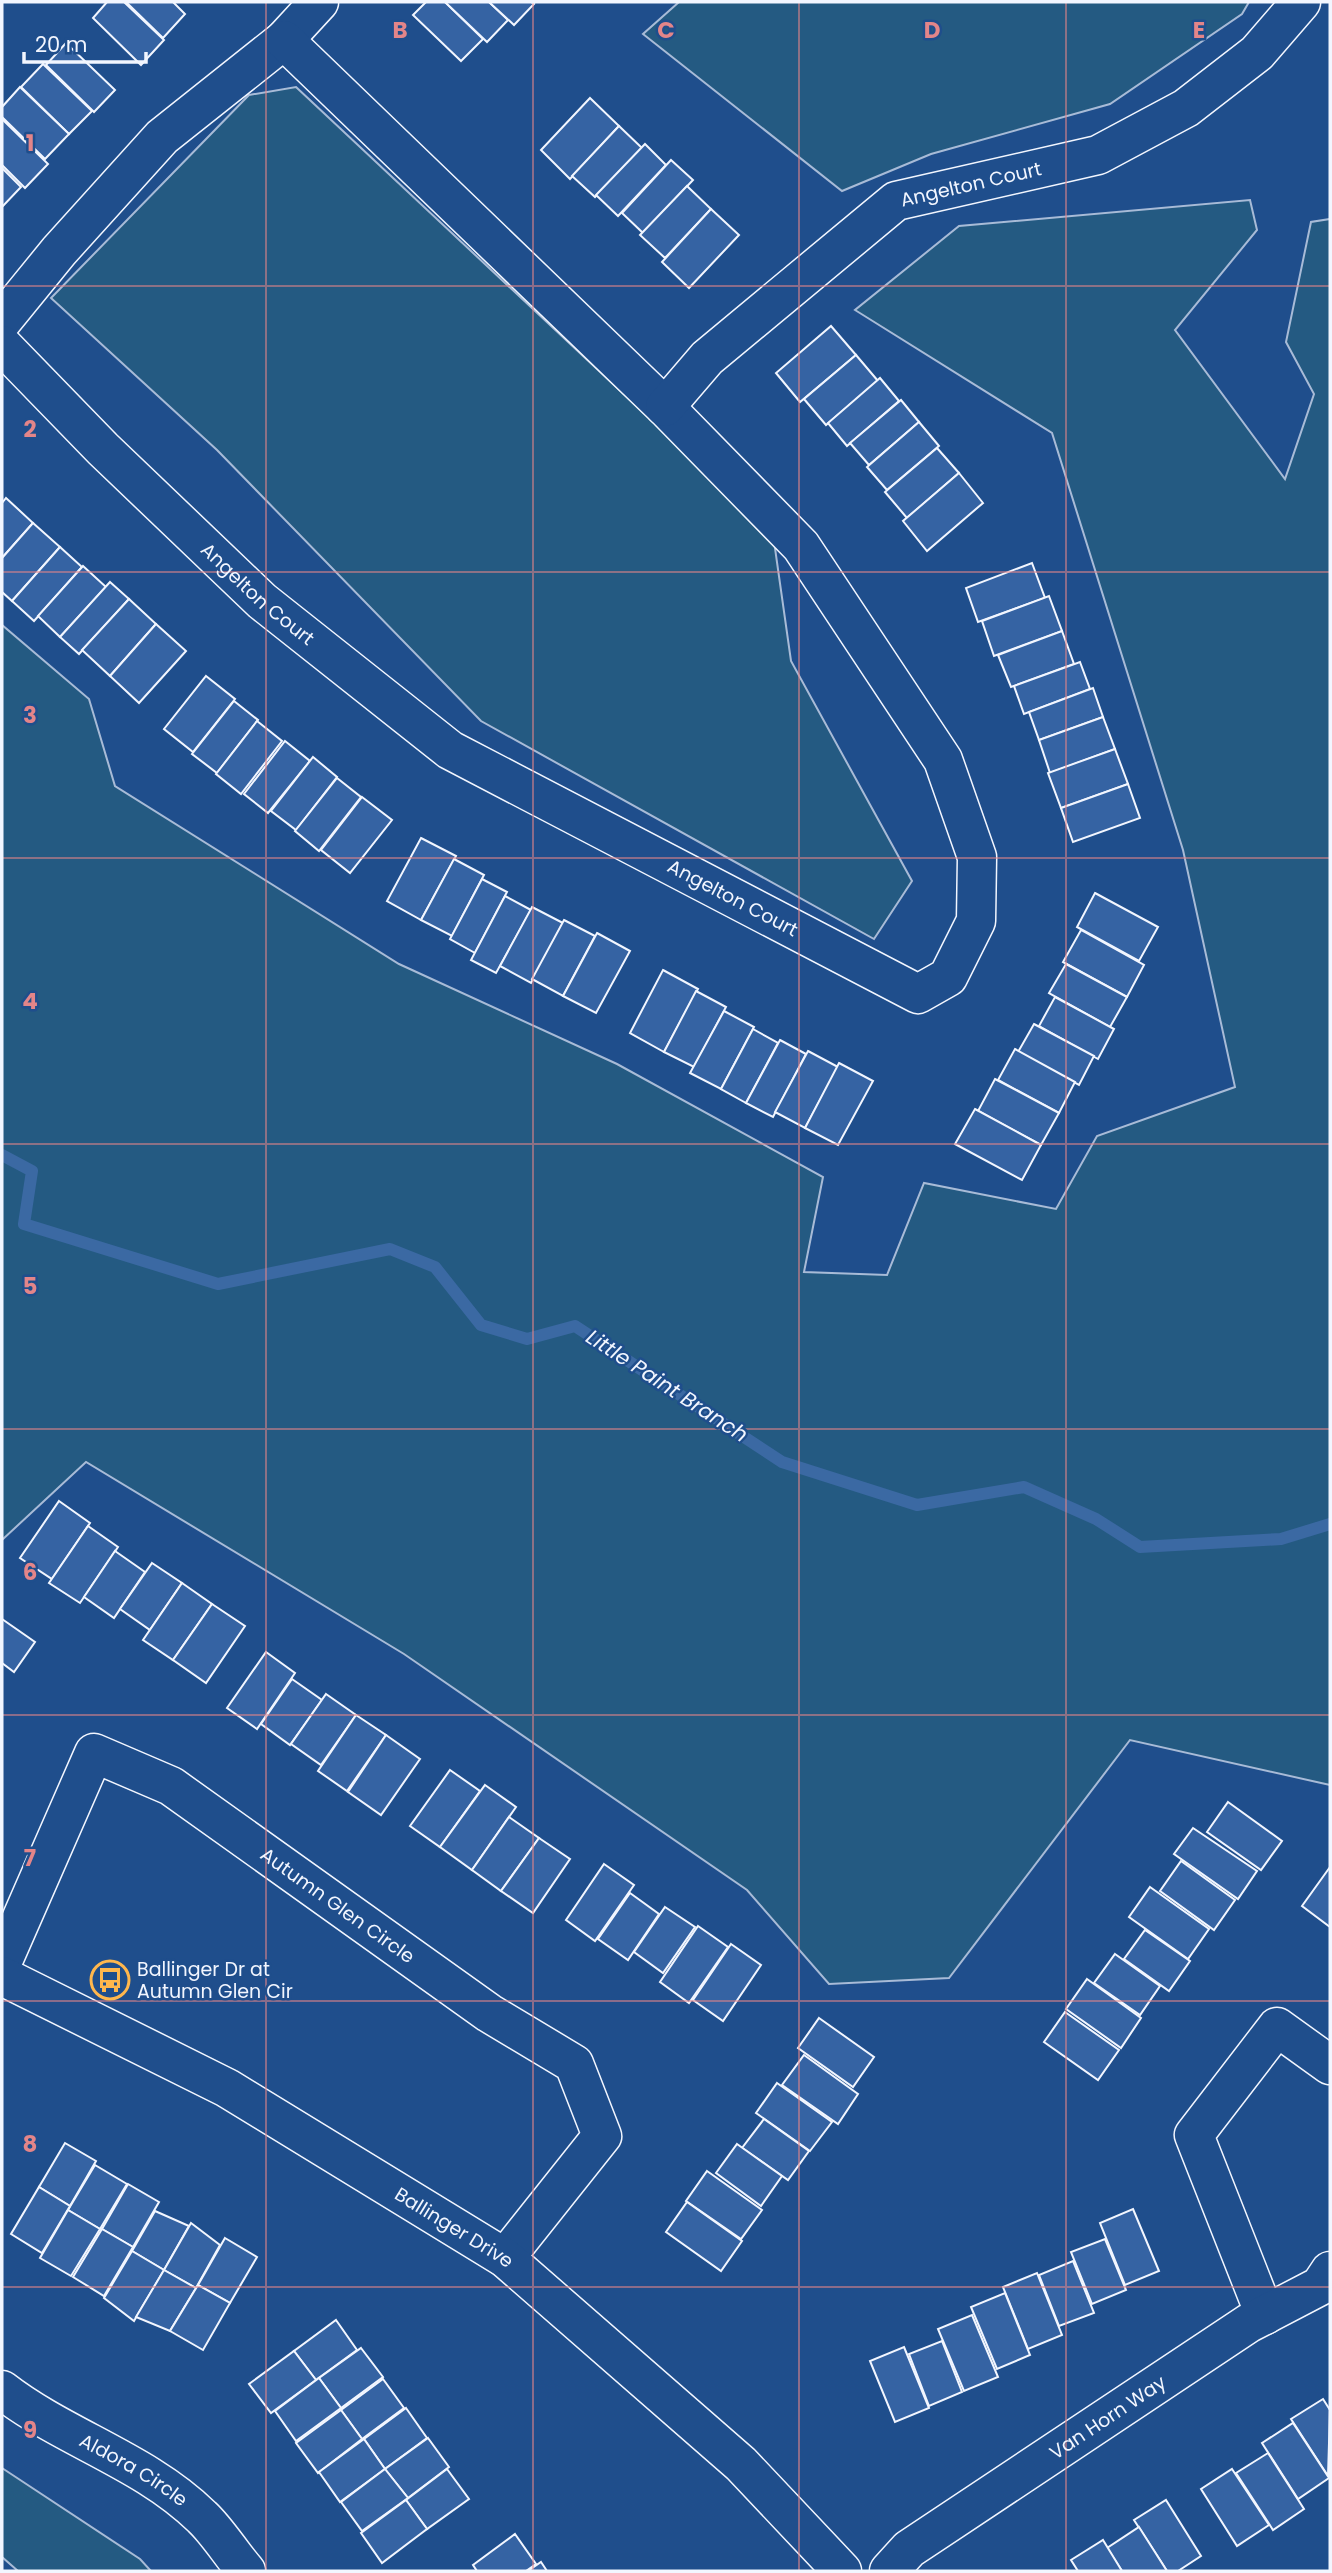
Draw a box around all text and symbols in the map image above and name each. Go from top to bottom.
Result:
text: B [392,14,408,46]
text: C [657,14,675,46]
text: D [924,14,940,46]
text: E [1193,14,1205,46]
scale bar [24,21,147,65]
text: 20 m [35,30,88,59]
text: 1 [26,127,34,159]
street label: Angelton Court [898,155,1044,214]
text: 2 [23,413,37,445]
street label: Angelton Court [195,536,320,652]
text: 3 [23,699,37,731]
street label: Angelton Court [663,853,803,943]
text: 4 [22,985,38,1017]
text: 5 [23,1270,37,1302]
water label: Little Paint Branch [581,1322,754,1449]
text: 6 [23,1556,37,1588]
street label: Autumn Glen Circle [255,1841,420,1970]
text: 7 [24,1842,36,1874]
place label: Ballinger Dr at Autumn Glen Cir [137,1956,293,2005]
bus stop icon: Ballinger Dr at Autumn Glen Cir [89,1959,131,2001]
text: 8 [23,2128,37,2160]
street label: Ballinger Drive [390,2181,520,2274]
street label: Van Horn Way [1044,2369,1172,2466]
text: 9 [23,2414,37,2446]
street label: Aldora Circle [75,2427,193,2513]

